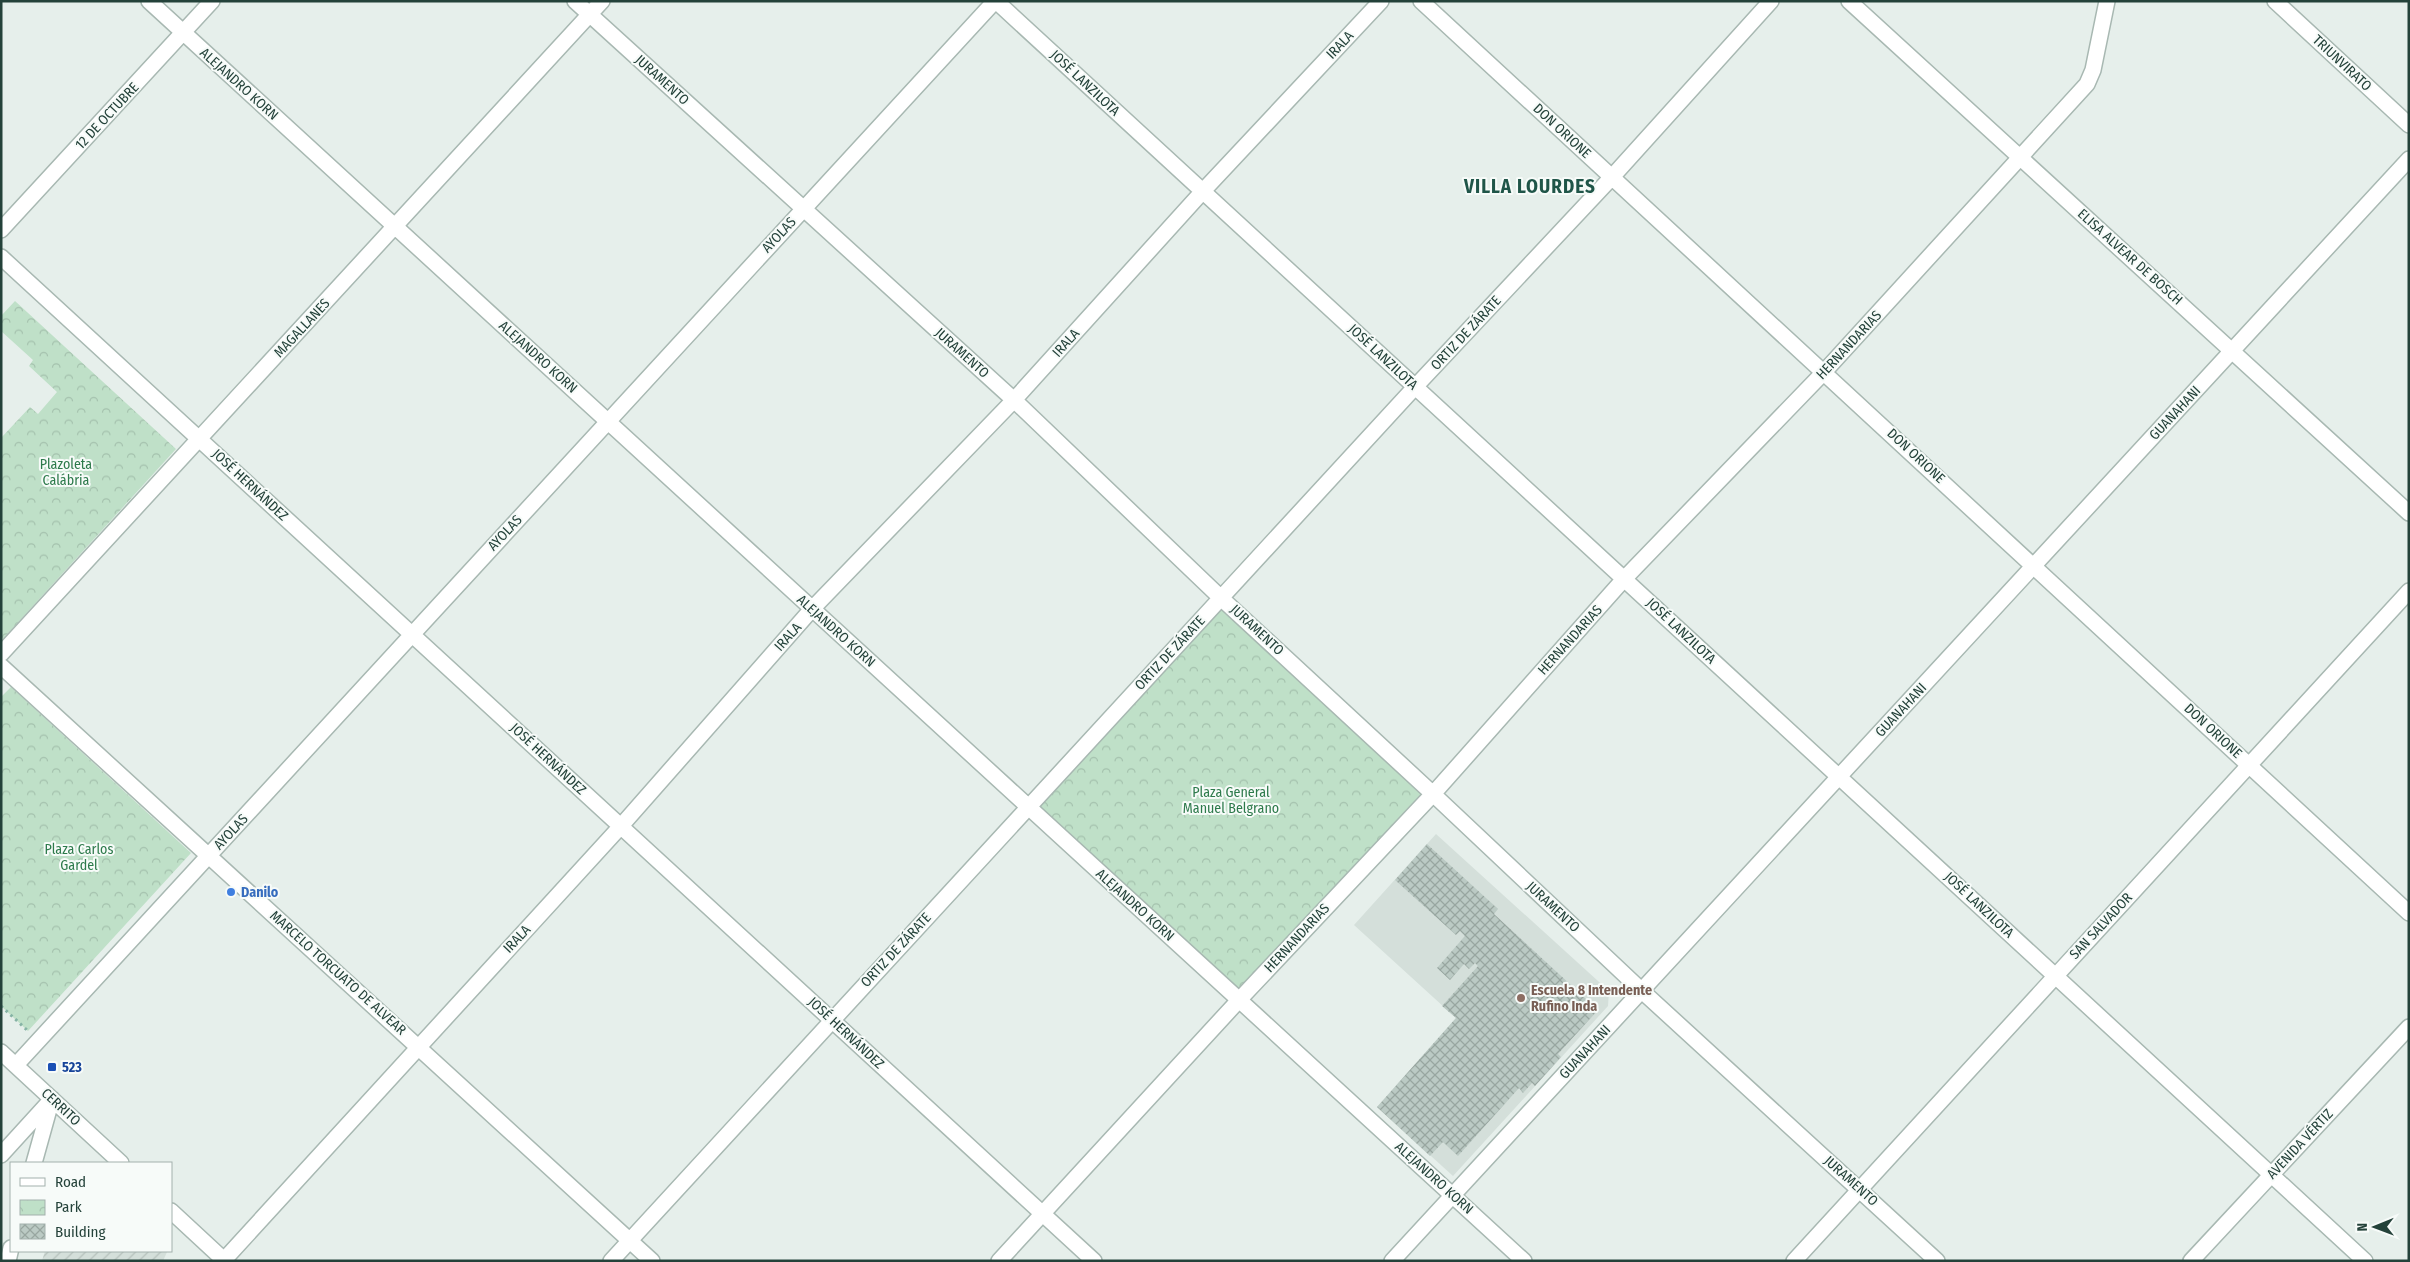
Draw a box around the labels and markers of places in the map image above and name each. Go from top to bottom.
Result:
place label: Danilo [241,884,279,901]
marker: Danilo [225,886,237,898]
place label: Escuela 8 Intendente Rufino Inda [1531,982,1652,1015]
marker: Escuela 8 Intendente Rufino Inda [1515,992,1527,1004]
place label: 523 [62,1059,82,1076]
marker: 523 [46,1061,58,1073]

